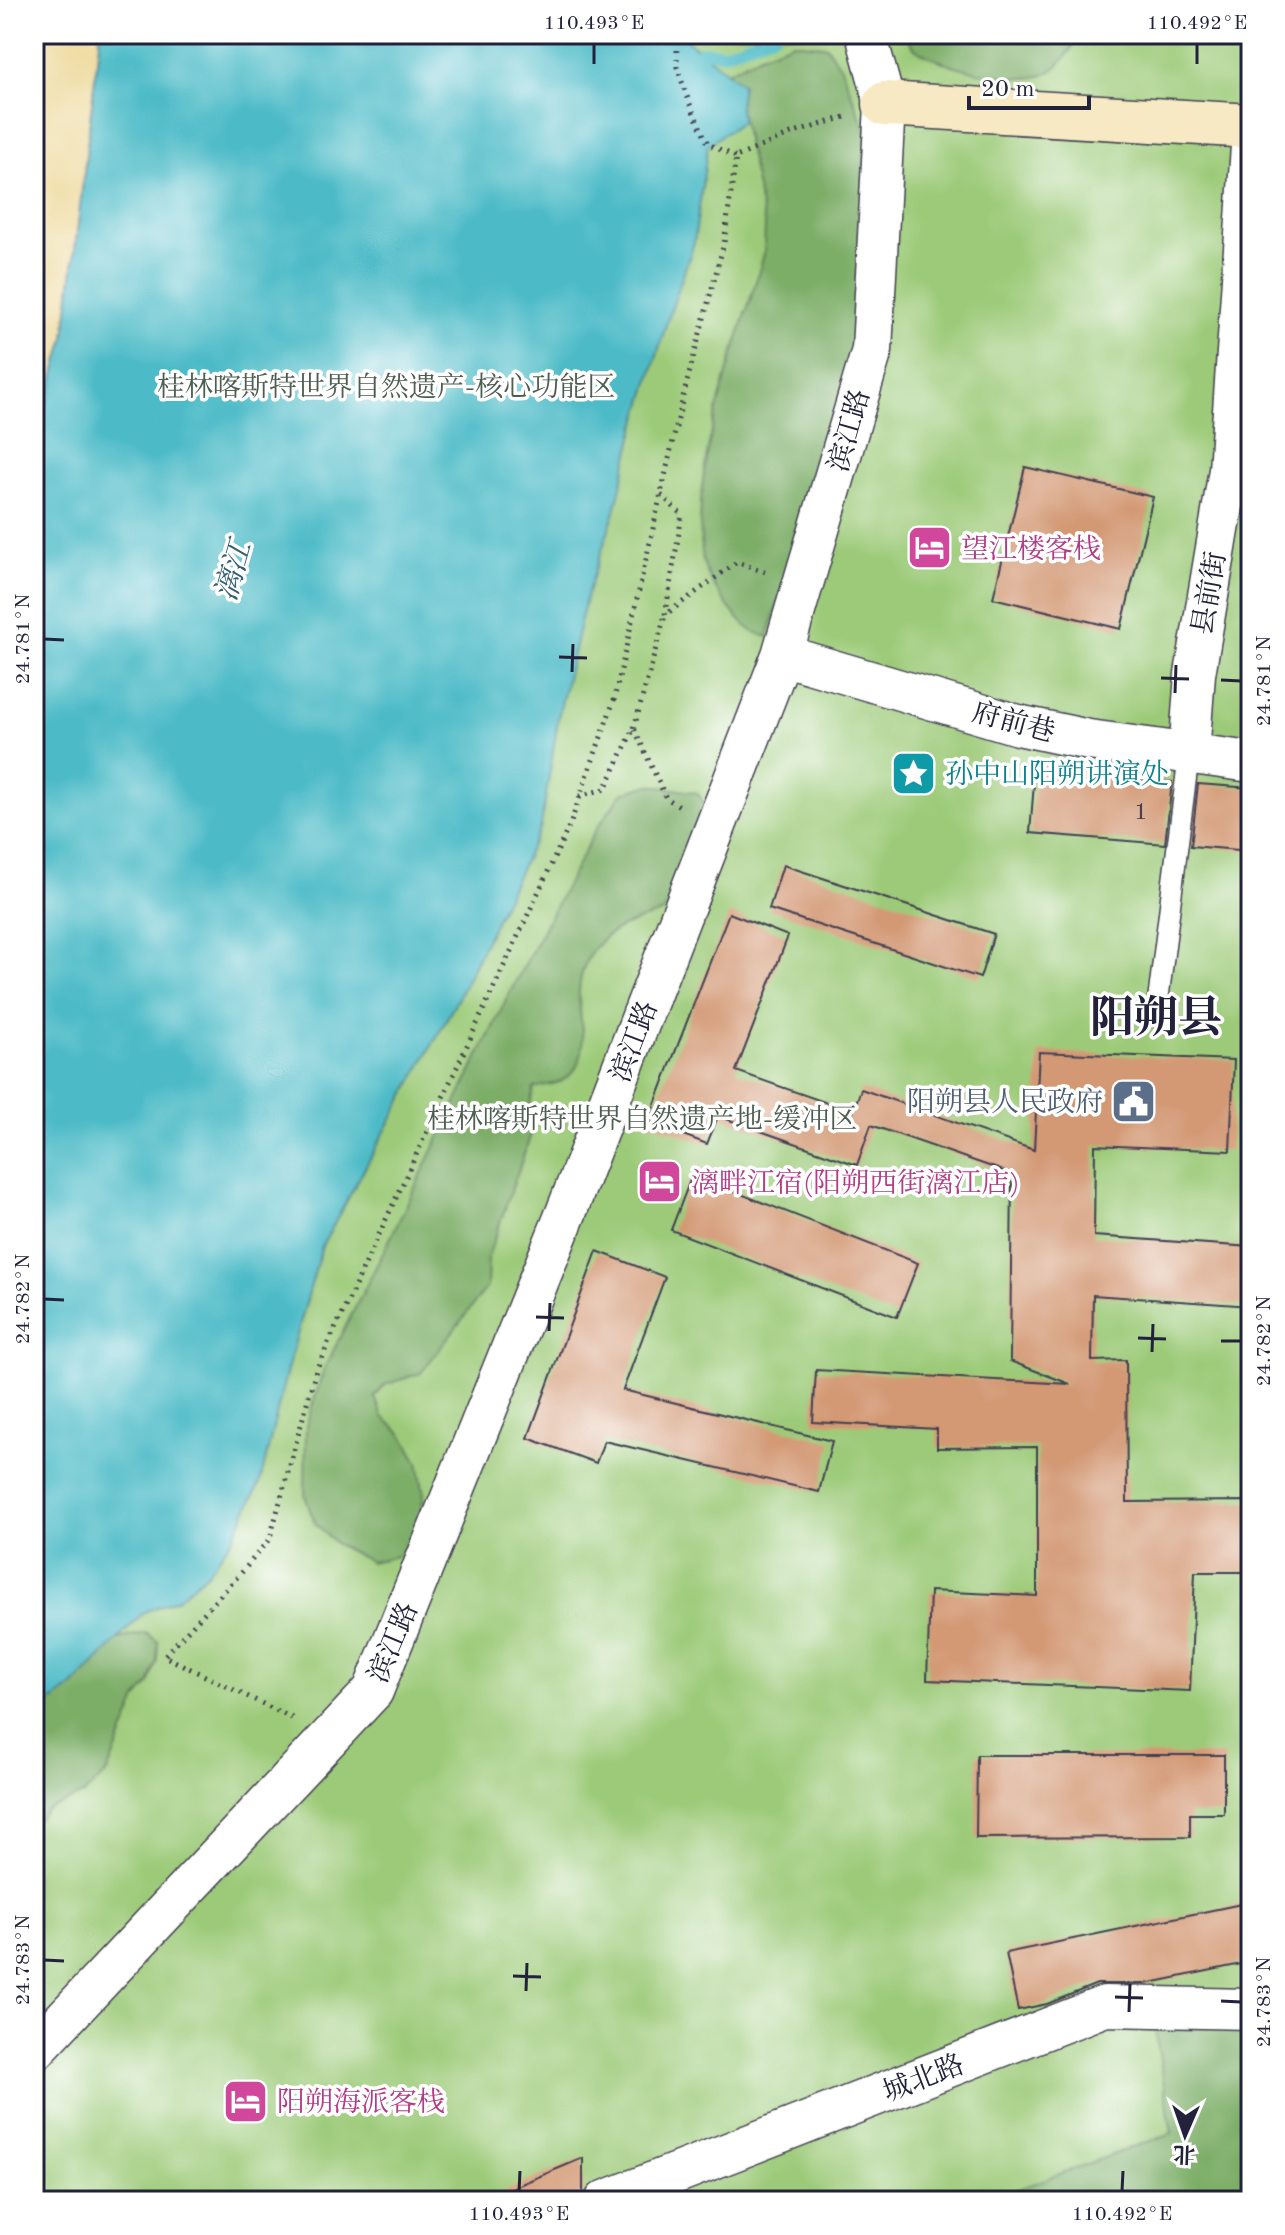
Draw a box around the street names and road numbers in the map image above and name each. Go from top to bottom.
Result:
street label: 滨江路 [823,386,876,475]
street label: 县前街 [1187,549,1232,637]
street label: 府前巷 [969,697,1058,748]
street label: 滨江路 [605,997,664,1086]
street label: 滨江路 [363,1598,424,1687]
street label: 城北路 [879,2049,968,2108]

